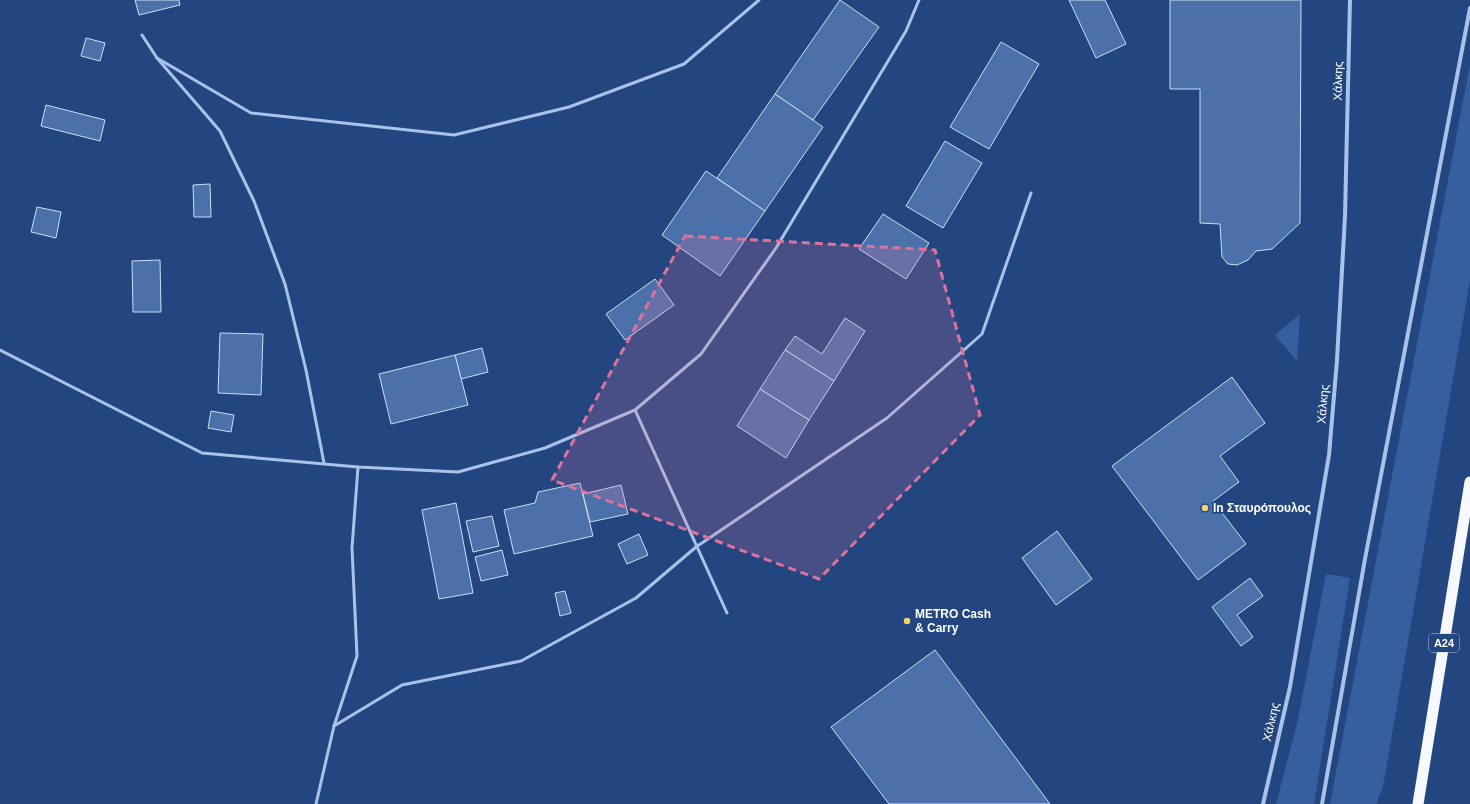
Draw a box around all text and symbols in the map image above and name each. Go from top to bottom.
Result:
street label: Χάλκης [1331,61,1345,101]
street label: Χάλκης [1314,384,1332,424]
place label: In Σταυρόπουλος [1213,501,1311,515]
marker: In Σταυρόπουλος [1200,503,1210,513]
place label: METRO Cash & Carry [915,607,991,635]
marker: METRO Cash & Carry [902,616,912,626]
road number: Α24 [1429,634,1459,652]
street label: Χάλκης [1260,701,1282,743]

